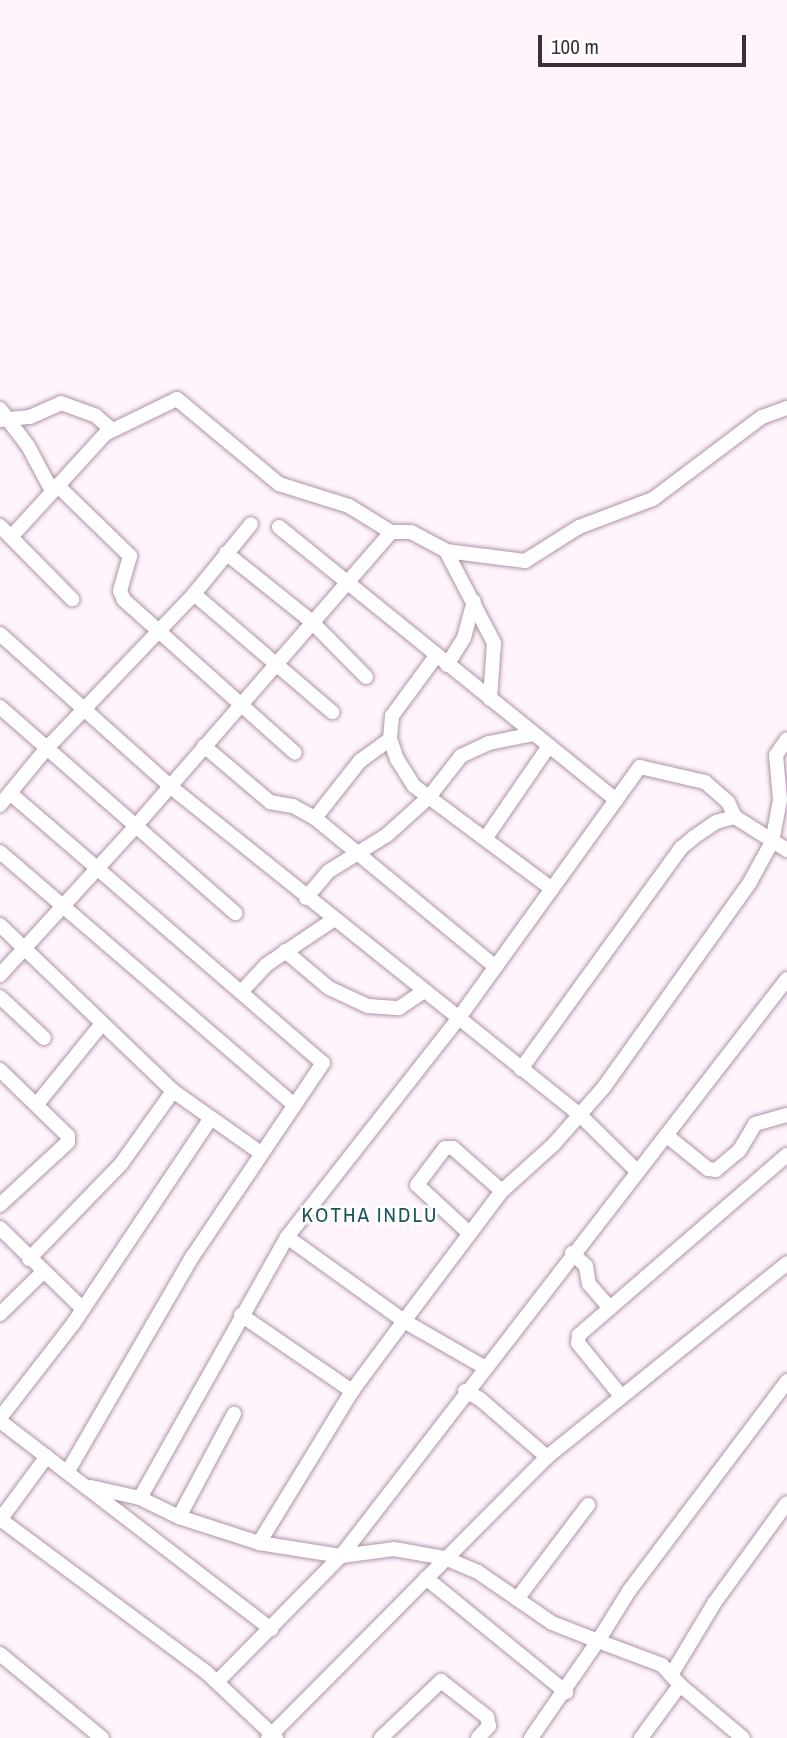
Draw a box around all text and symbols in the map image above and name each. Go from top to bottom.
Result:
scale bar [542,21,750,65]
text: 100 m [551,32,599,61]
district label: KOTHA INDLU [302,1202,438,1228]

